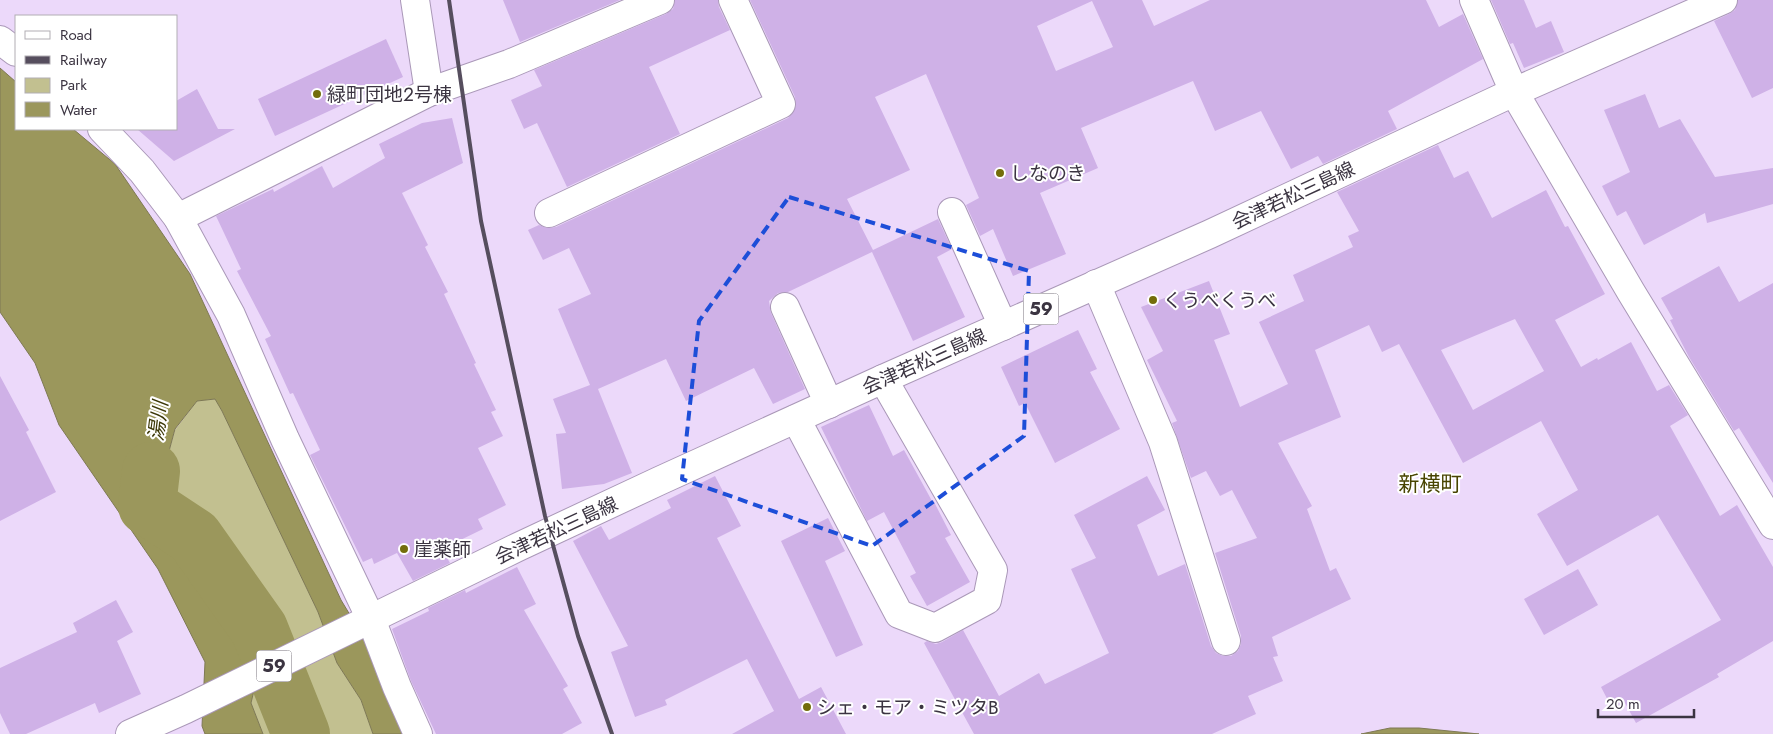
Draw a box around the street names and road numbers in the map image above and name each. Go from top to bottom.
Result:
street label: 会津若松三島線 [1227,155,1359,236]
road number: 59 [1024,294,1058,324]
street label: 会津若松三島線 [858,322,990,401]
street label: 会津若松三島線 [490,490,622,571]
road number: 59 [256,650,292,681]

